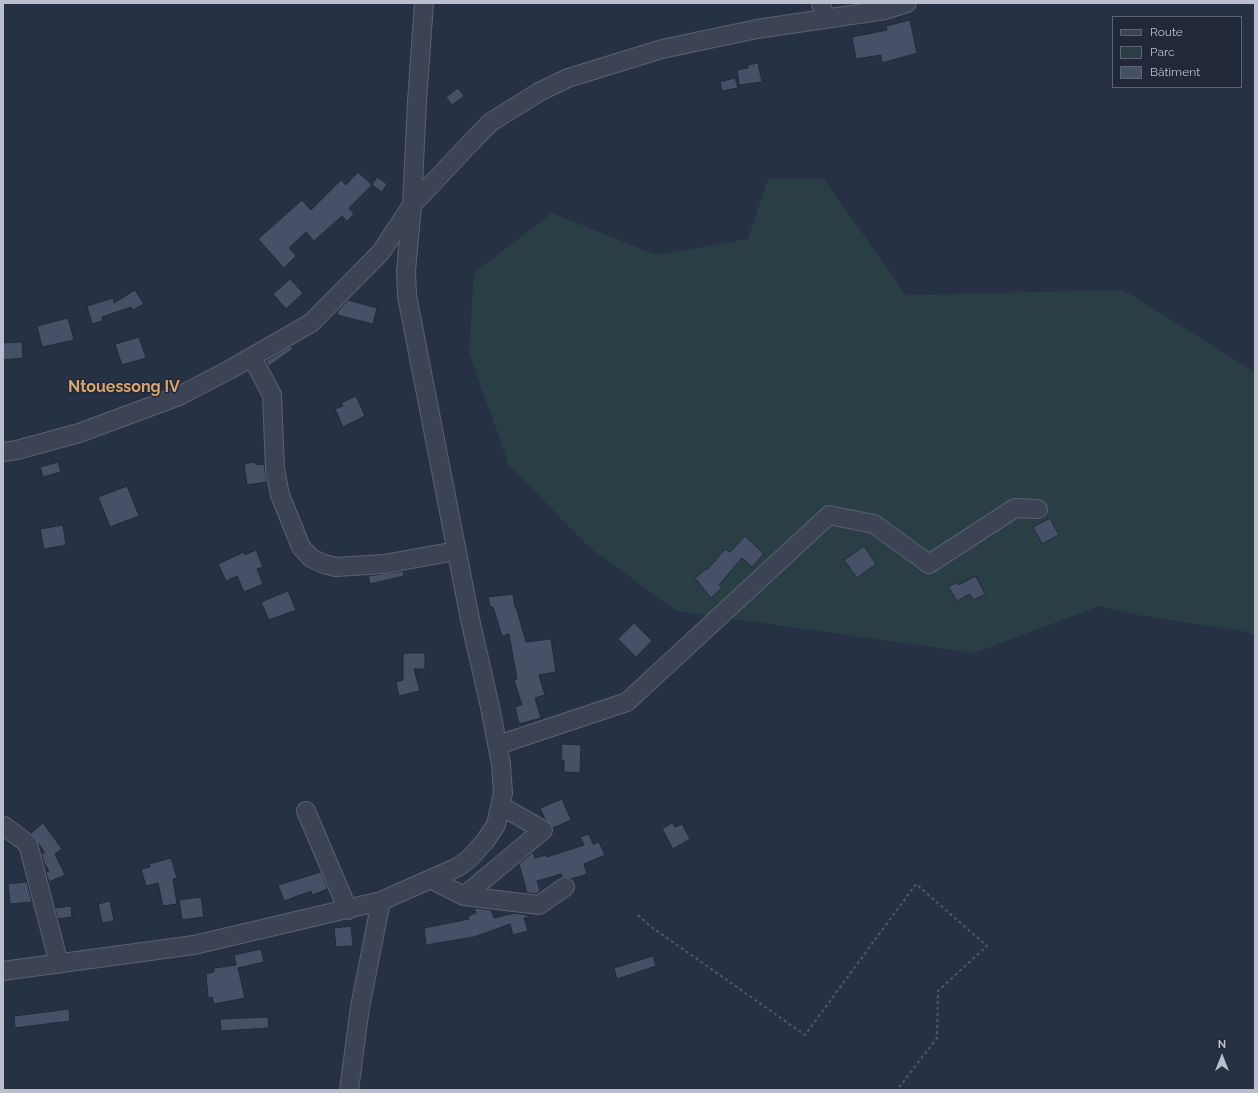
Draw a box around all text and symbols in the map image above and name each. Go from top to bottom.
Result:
legend [1112,16,1242,88]
text: Route [1150,25,1183,39]
text: Parc [1150,45,1175,59]
text: Bâtiment [1150,65,1200,79]
district label: Ntouessong IV [68,377,180,397]
north arrow [1202,1037,1242,1077]
text: N [1218,1038,1226,1051]

